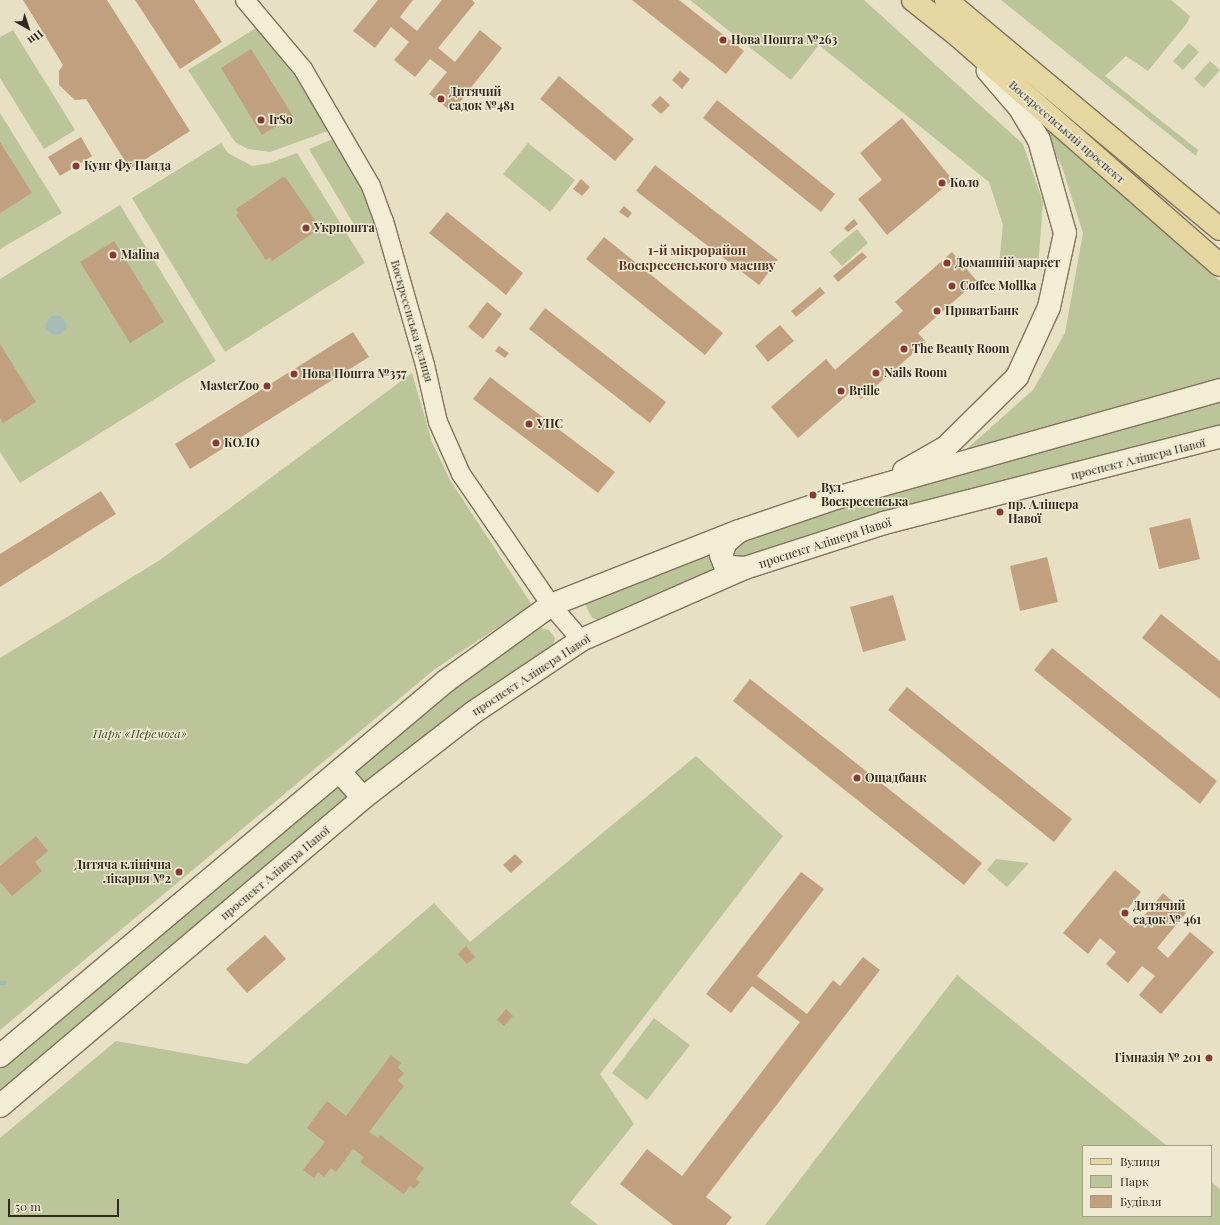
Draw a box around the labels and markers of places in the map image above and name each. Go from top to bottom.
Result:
place label: Нова Пошта №263 [731,33,837,47]
marker: Нова Пошта №263 [718,35,728,45]
place label: Дитячий садок №481 [449,85,515,113]
marker: Дитячий садок №481 [436,94,446,104]
place label: IrSo [269,113,293,127]
marker: IrSo [256,115,266,125]
place label: Кунг Фу Панда [84,159,171,173]
marker: Кунг Фу Панда [71,161,81,171]
place label: Коло [950,176,979,190]
marker: Коло [937,178,947,188]
place label: Укрпошта [314,221,375,235]
marker: Укрпошта [301,223,311,233]
place label: Malina [121,248,159,262]
marker: Malina [108,250,118,260]
place label: Домашній маркет [955,256,1060,270]
marker: Домашній маркет [942,258,952,268]
place label: Coffee Mollka [960,279,1036,293]
marker: Coffee Mollka [947,281,957,291]
place label: ПриватБанк [945,304,1019,318]
marker: ПриватБанк [932,306,942,316]
place label: The Beauty Room [912,342,1010,356]
marker: The Beauty Room [899,344,909,354]
place label: Nails Room [884,366,947,380]
place label: Нова Пошта №357 [302,367,406,381]
marker: Nails Room [871,368,881,378]
marker: Нова Пошта №357 [289,369,299,379]
place label: MasterZoo [200,379,259,393]
marker: MasterZoo [262,381,272,391]
place label: Brille [849,384,880,398]
marker: Brille [836,386,846,396]
place label: УПС [537,417,563,431]
marker: УПС [524,419,534,429]
place label: КОЛО [224,436,260,450]
marker: КОЛО [211,438,221,448]
place label: Вул. Воскресенська [821,481,908,509]
marker: Вул. Воскресенська [808,490,818,500]
place label: пр. Алішера Навої [1008,498,1078,526]
marker: пр. Алішера Навої [995,507,1005,517]
place label: Ощадбанк [865,771,927,785]
marker: Ощадбанк [852,773,862,783]
place label: Дитяча клінічна лікарня №2 [75,858,171,886]
marker: Дитяча клінічна лікарня №2 [174,867,184,877]
place label: Дитячий садок № 461 [1133,899,1201,927]
marker: Дитячий садок № 461 [1120,908,1130,918]
place label: Гімназія № 201 [1114,1051,1201,1065]
marker: Гімназія № 201 [1204,1053,1214,1063]

